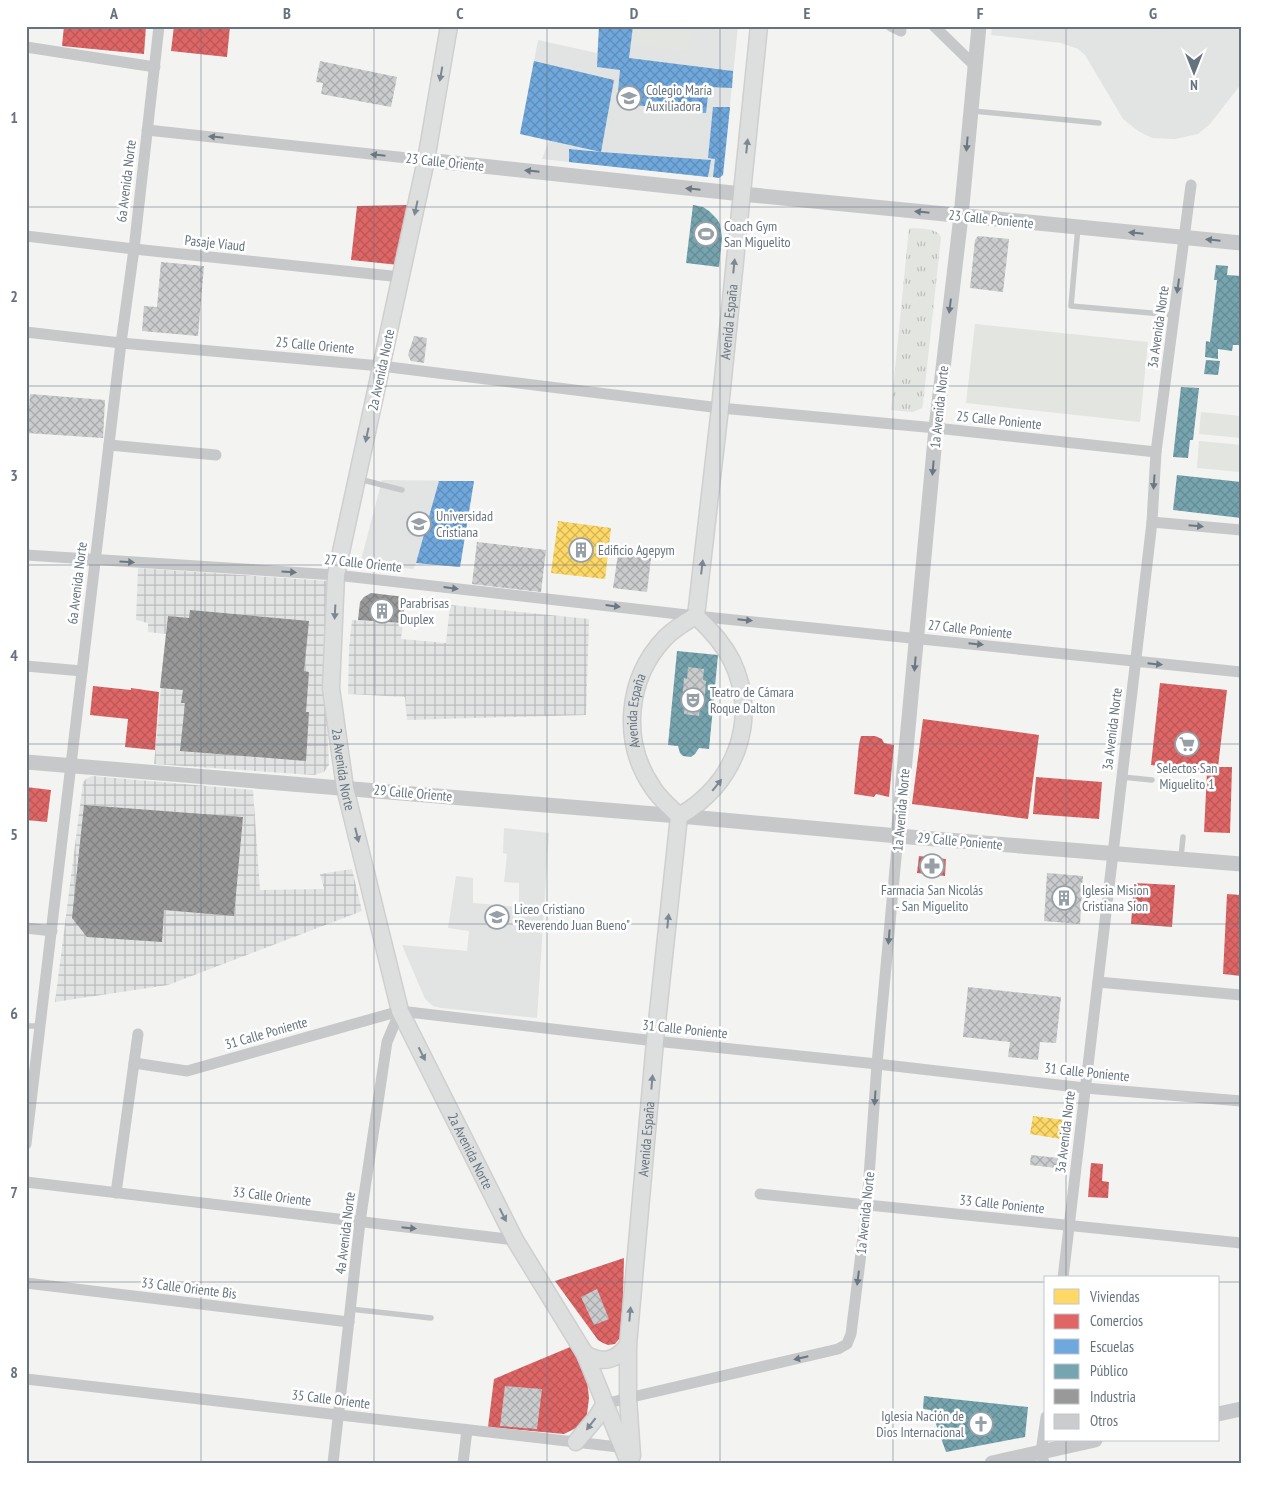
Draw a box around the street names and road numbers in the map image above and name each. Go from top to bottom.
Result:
street label: 6a Avenida Norte [112,139,140,223]
street label: 23 Calle Oriente [405,149,485,175]
street label: 23 Calle Poniente [948,206,1035,232]
street label: Pasaje Viaud [184,231,246,255]
street label: Avenida España [716,283,742,360]
street label: 3a Avenida Norte [1143,284,1173,369]
street label: 2a Avenida Norte [364,327,398,412]
street label: 25 Calle Oriente [275,333,355,357]
street label: 1a Avenida Norte [926,365,952,449]
street label: 25 Calle Poniente [956,407,1043,433]
street label: 6a Avenida Norte [63,541,91,625]
street label: 27 Calle Oriente [323,550,403,576]
street label: 27 Calle Poniente [927,616,1013,642]
street label: Avenida España [623,671,650,750]
street label: 3a Avenida Norte [1098,687,1126,771]
street label: 2a Avenida Norte [328,727,359,813]
street label: 1a Avenida Norte [888,768,914,852]
street label: 29 Calle Oriente [373,781,453,805]
street label: 29 Calle Poniente [917,828,1003,854]
street label: 31 Calle Poniente [223,1013,310,1053]
street label: 31 Calle Poniente [642,1016,729,1042]
street label: 31 Calle Poniente [1044,1059,1131,1085]
street label: 3a Avenida Norte [1051,1090,1079,1174]
street label: Avenida España [634,1101,659,1177]
street label: 2a Avenida Norte [444,1110,497,1192]
street label: 1a Avenida Norte [852,1171,878,1255]
street label: 33 Calle Oriente [232,1182,312,1210]
street label: 4a Avenida Norte [331,1191,359,1275]
street label: 33 Calle Poniente [959,1191,1046,1217]
street label: 33 Calle Oriente Bis [140,1273,238,1303]
street label: 35 Calle Oriente [291,1385,371,1413]

